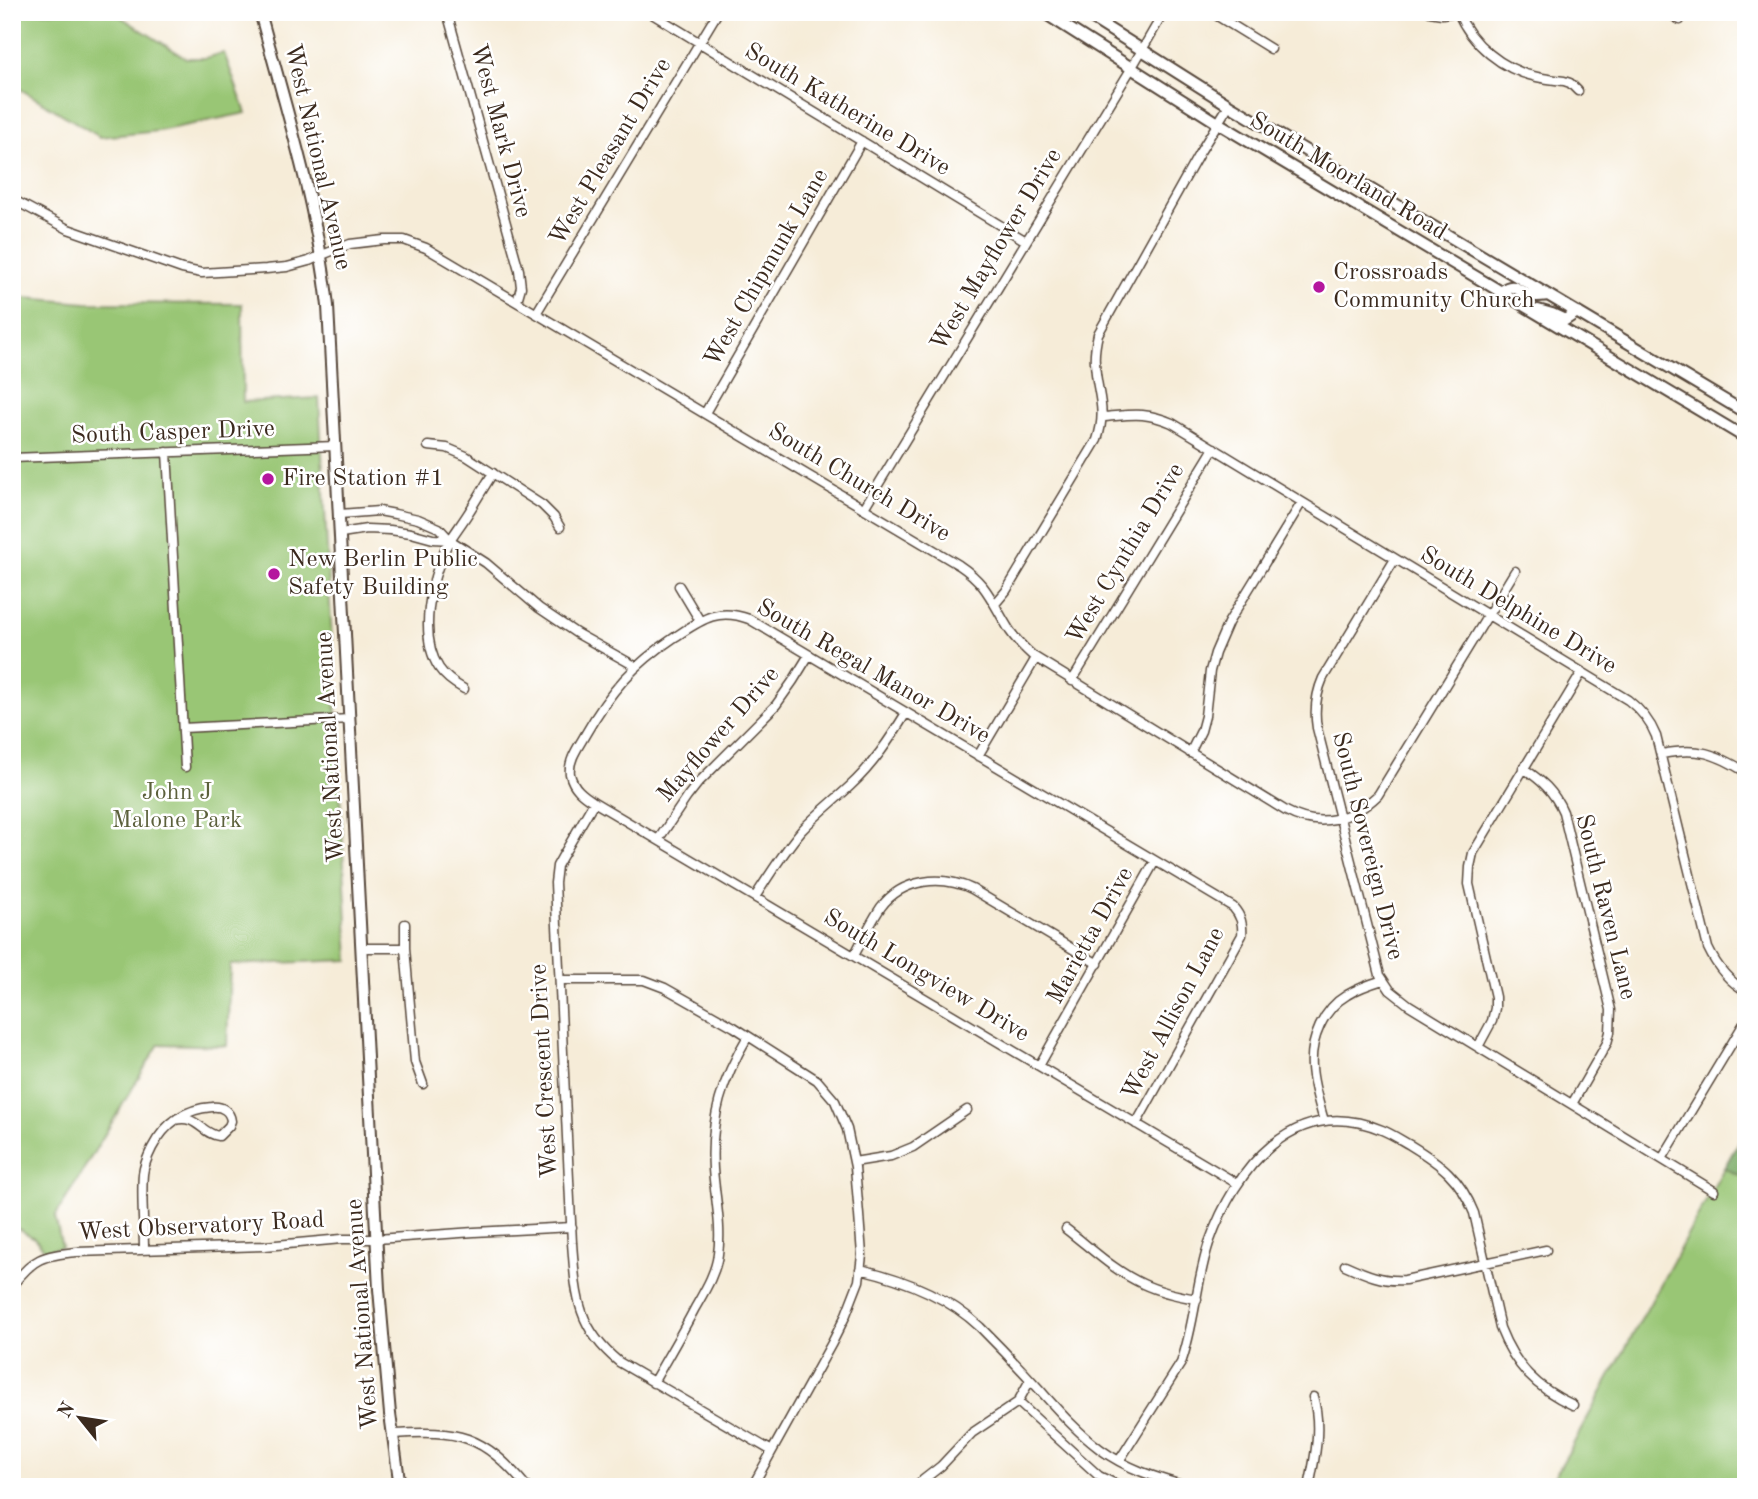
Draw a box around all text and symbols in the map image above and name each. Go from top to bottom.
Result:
street label: South Katherine Drive [740,39,954,181]
street label: West National Avenue [279,42,355,272]
street label: West Mark Drive [465,42,535,220]
street label: West Pleasant Drive [546,54,676,250]
street label: South Moorland Road [1245,109,1451,245]
street label: West Mayflower Drive [927,145,1067,355]
street label: West Chipmunk Lane [701,165,833,371]
place label: Crossroads Community Church [1333,261,1535,313]
marker: Crossroads Community Church [1311,279,1327,295]
street label: South Casper Drive [71,417,275,449]
street label: South Church Drive [764,419,954,547]
street label: West Cynthia Drive [1063,460,1189,648]
place label: Fire Station #1 [282,467,444,491]
marker: Fire Station #1 [260,471,276,487]
street label: South Delphine Drive [1416,543,1620,679]
place label: New Berlin Public Safety Building [288,548,478,600]
marker: New Berlin Public Safety Building [266,566,282,582]
street label: South Regal Manor Drive [752,595,994,749]
street label: West National Avenue [313,631,349,863]
street label: Mayflower Drive [654,662,784,808]
street label: South Sovereign Drive [1327,730,1407,962]
park label: John J Malone Park [112,781,242,833]
street label: South Raven Lane [1570,812,1640,1002]
street label: Marietta Drive [1044,864,1138,1008]
street label: South Longview Drive [819,905,1033,1047]
street label: West Allison Lane [1118,924,1230,1104]
street label: West Crescent Drive [527,963,563,1179]
street label: West National Avenue [343,1198,383,1430]
street label: West Observatory Road [77,1209,325,1245]
north arrow [46,1384,116,1454]
text: N [56,1399,80,1422]

